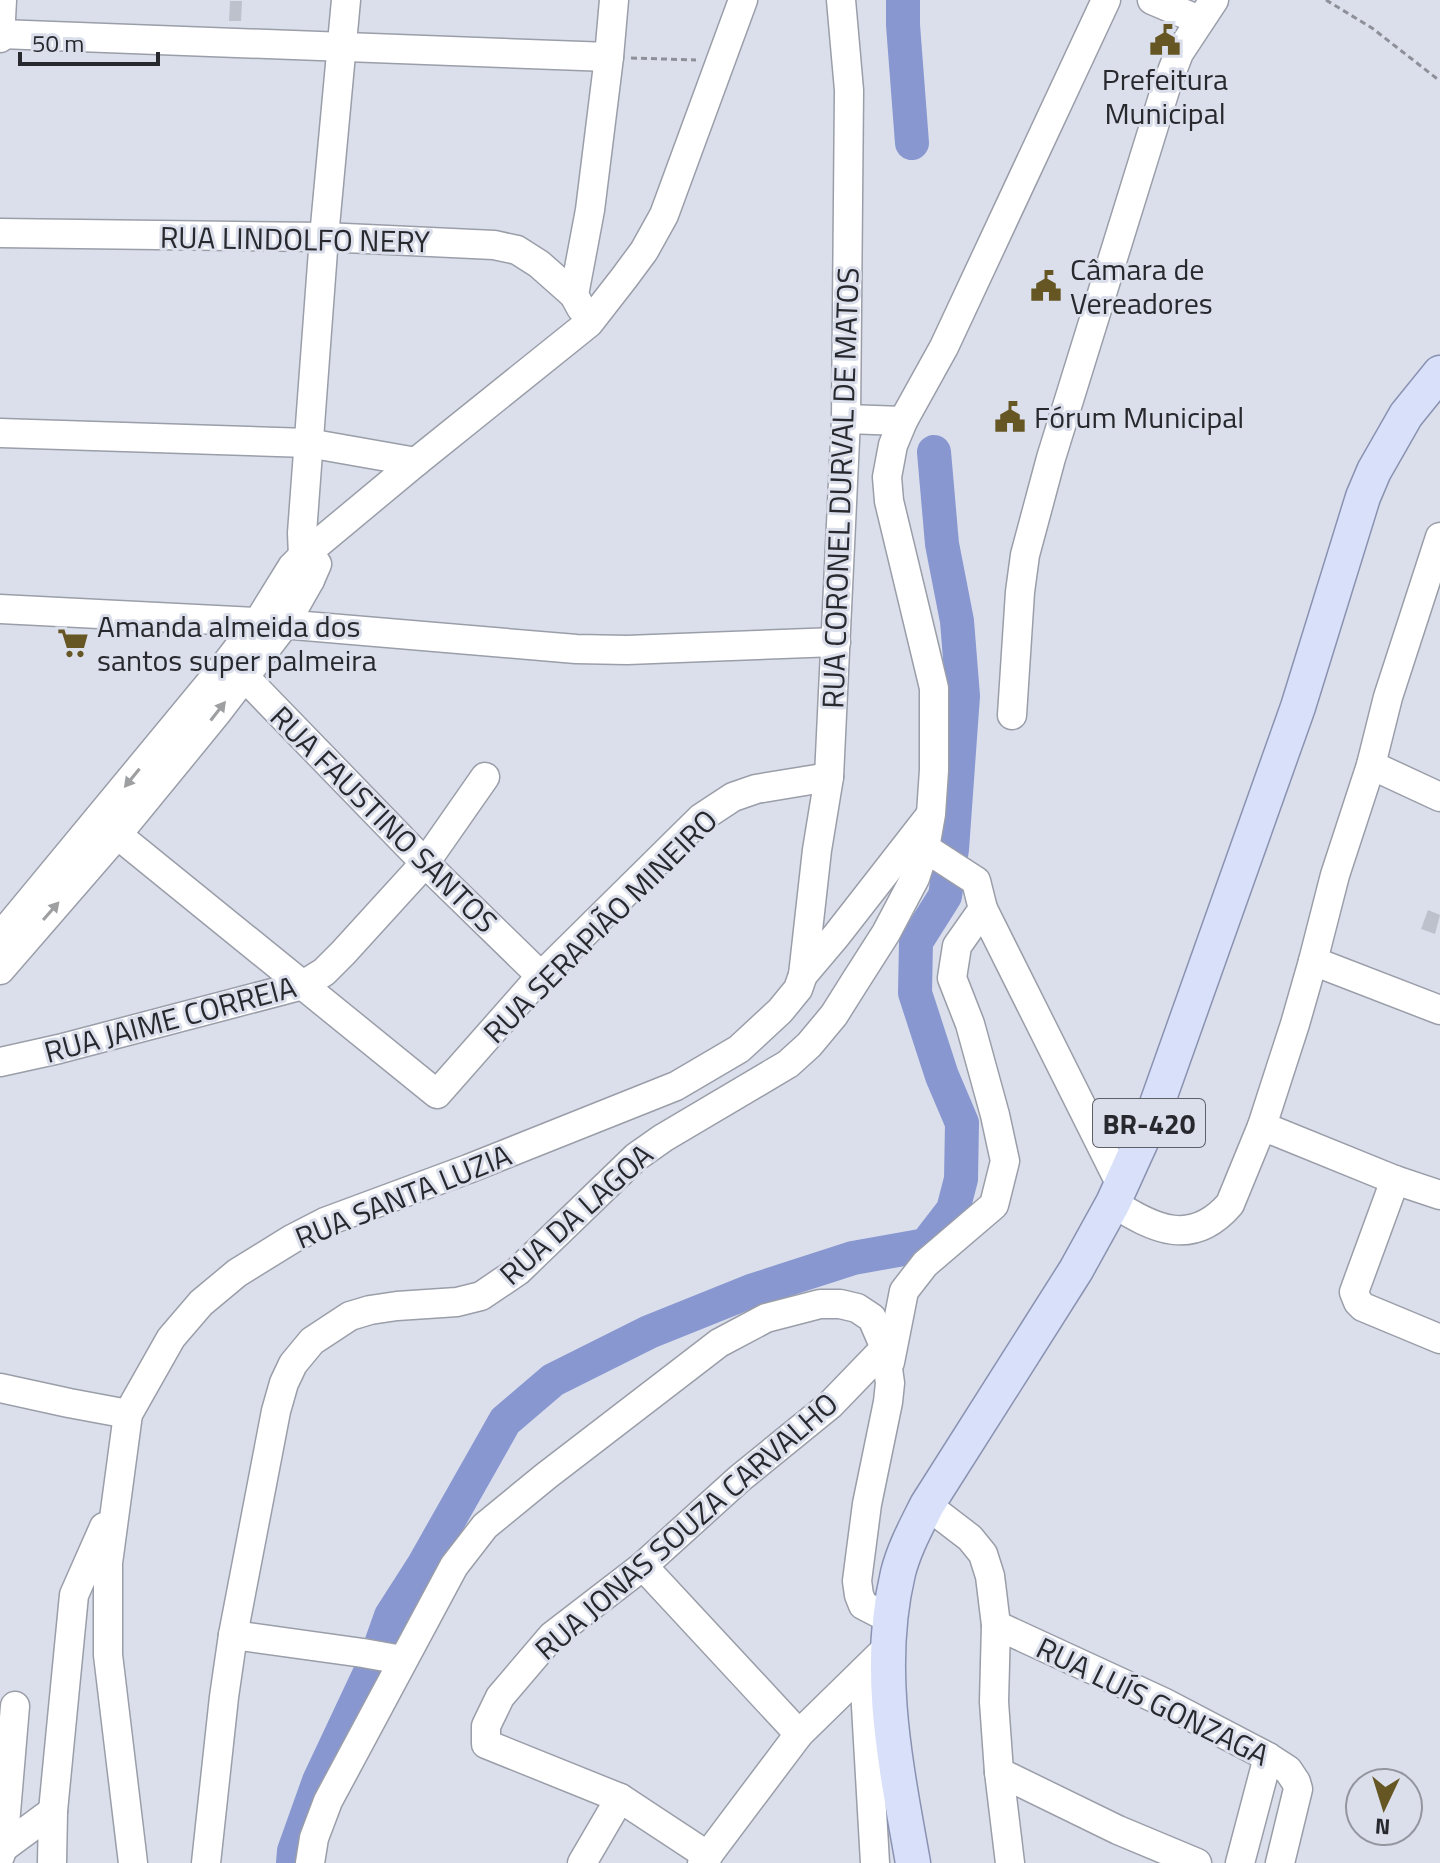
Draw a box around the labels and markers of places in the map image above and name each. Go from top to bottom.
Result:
public building icon: Prefeitura Municipal [1148,23,1182,57]
place label: Prefeitura Municipal [1102,56,1228,136]
place label: Câmara de Vereadores [1070,246,1213,326]
public building icon: Câmara de Vereadores [1029,269,1063,303]
place label: Fórum Municipal [1034,394,1244,440]
public building icon: Fórum Municipal [993,400,1027,434]
place label: Amanda almeida dos santos super palmeira [97,603,377,683]
supermarket icon: Amanda almeida dos santos super palmeira [56,626,90,660]

